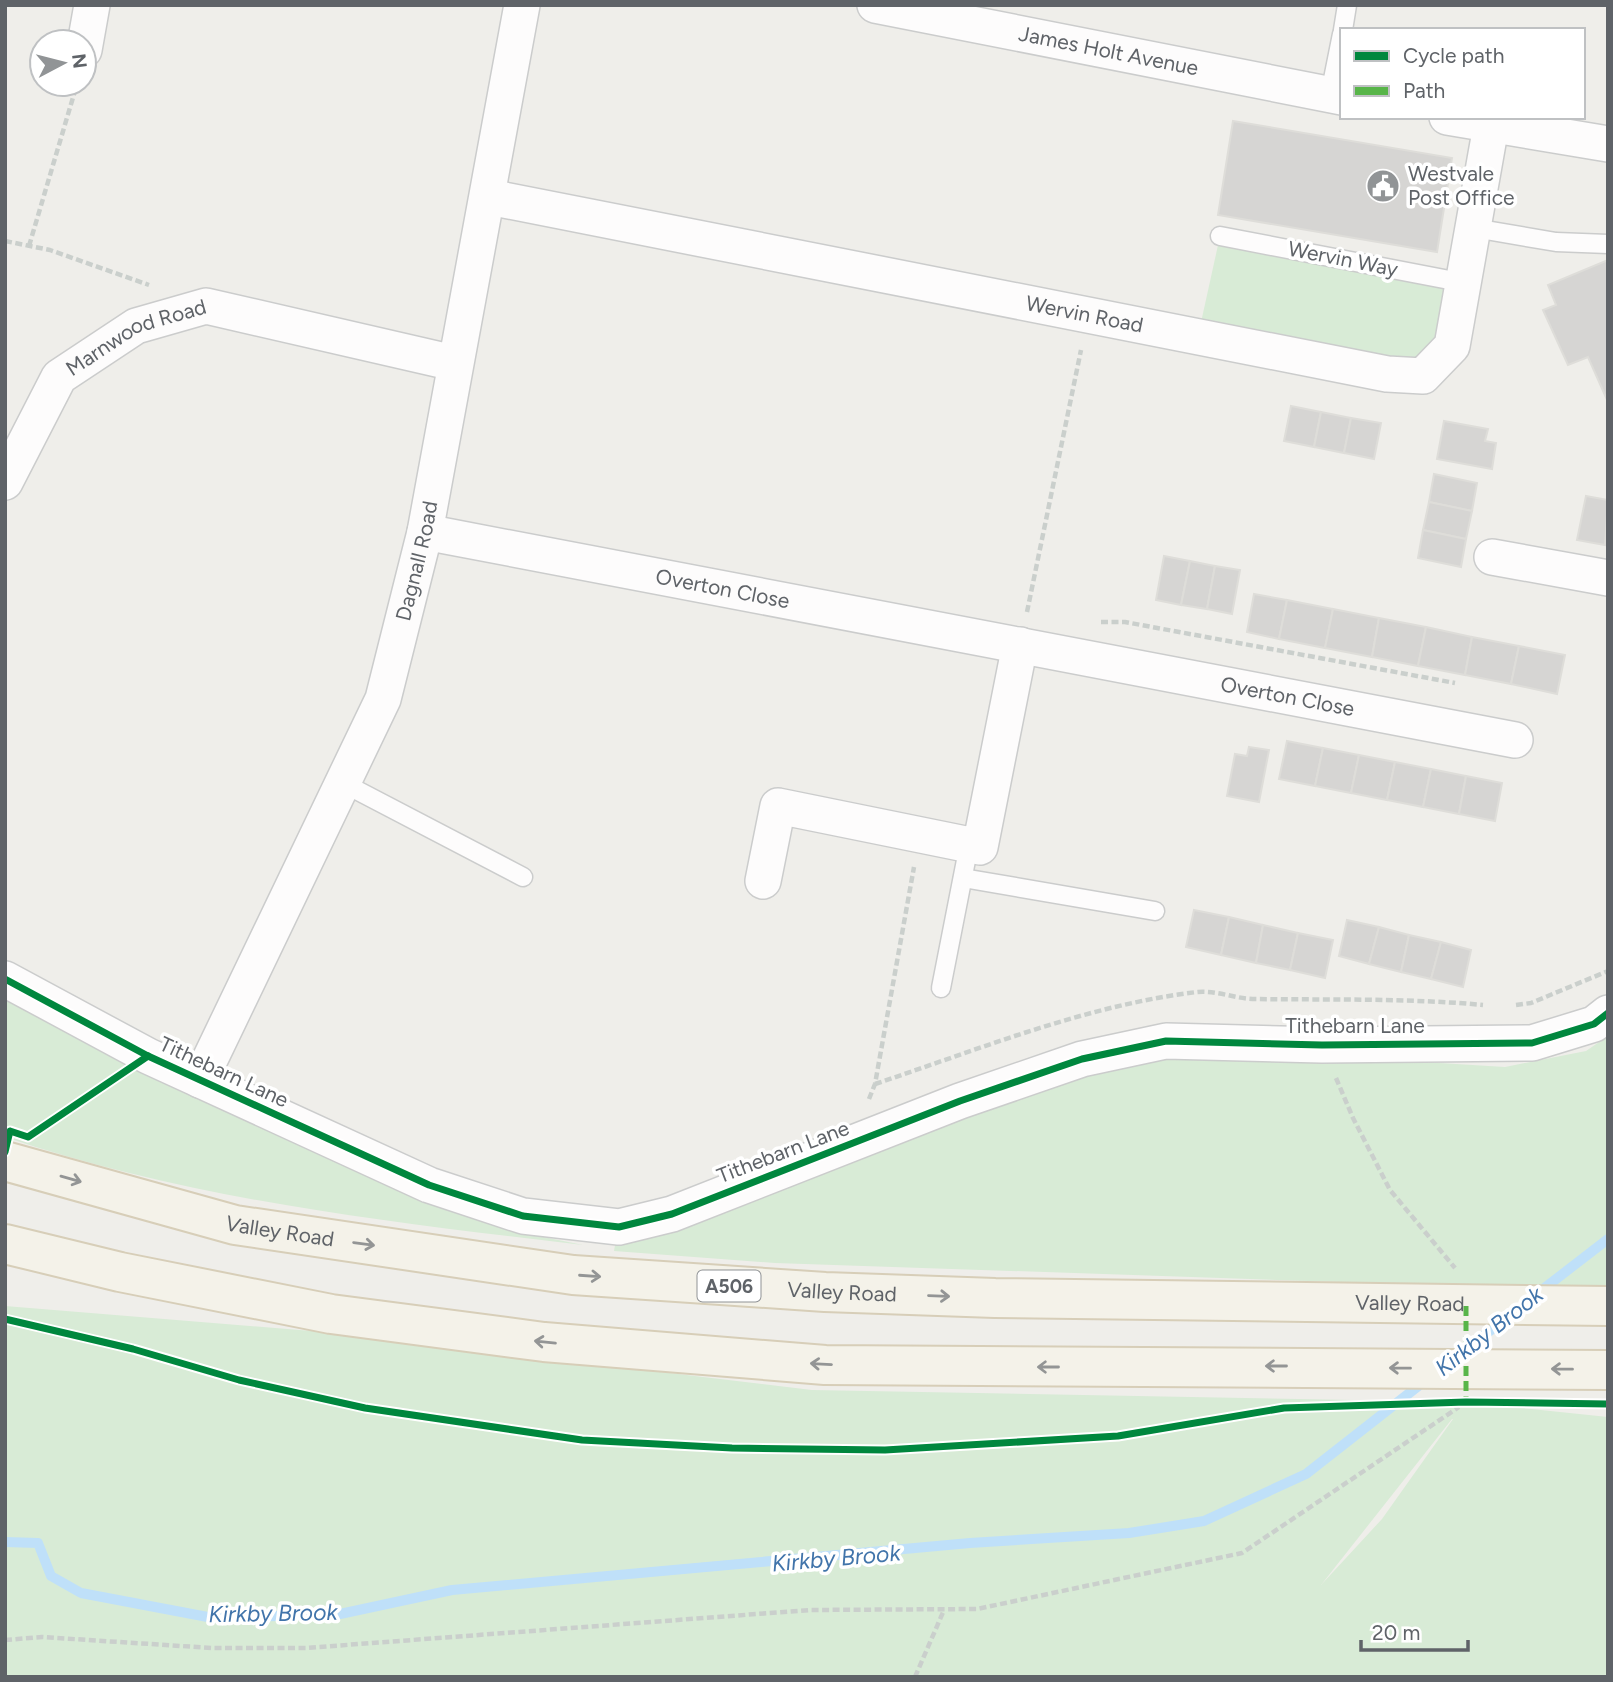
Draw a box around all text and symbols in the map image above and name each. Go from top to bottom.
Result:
street label: James Holt Avenue [1017,21,1201,80]
north arrow [28,28,98,98]
legend [1340,28,1585,119]
text: Cycle path [1403,43,1504,68]
text: N [67,52,92,70]
text: Path [1403,78,1445,103]
place label: Westvale Post Office [1408,161,1515,210]
public building icon: Westvale Post Office [1364,167,1402,205]
street label: Wervin Way [1286,236,1400,281]
street label: Wervin Road [1024,290,1145,338]
street label: Marnwood Road [61,294,209,381]
street label: Dagnall Road [390,499,443,623]
street label: Overton Close [654,563,792,613]
street label: Overton Close [1219,671,1357,721]
street label: Tithebarn Lane [1285,1013,1425,1038]
street label: Tithebarn Lane [156,1031,293,1112]
street label: Tithebarn Lane [713,1115,852,1188]
one-way arrow [60,1174,82,1187]
street label: Valley Road [223,1210,336,1252]
one-way arrow [352,1238,375,1251]
one-way arrow [578,1270,600,1283]
road number: A506 [698,1270,760,1302]
street label: Valley Road [787,1276,897,1307]
water label: Kirkby Brook [1430,1280,1549,1382]
one-way arrow [927,1290,950,1303]
street label: Valley Road [1355,1290,1465,1316]
one-way arrow [534,1335,557,1348]
one-way arrow [810,1357,832,1370]
one-way arrow [1264,1359,1287,1373]
one-way arrow [1037,1360,1060,1373]
one-way arrow [1389,1361,1412,1375]
one-way arrow [1551,1362,1574,1376]
water label: Kirkby Brook [770,1538,902,1578]
water label: Kirkby Brook [208,1598,339,1628]
scale bar [1361,1608,1468,1652]
text: 20 m [1372,1620,1420,1645]

